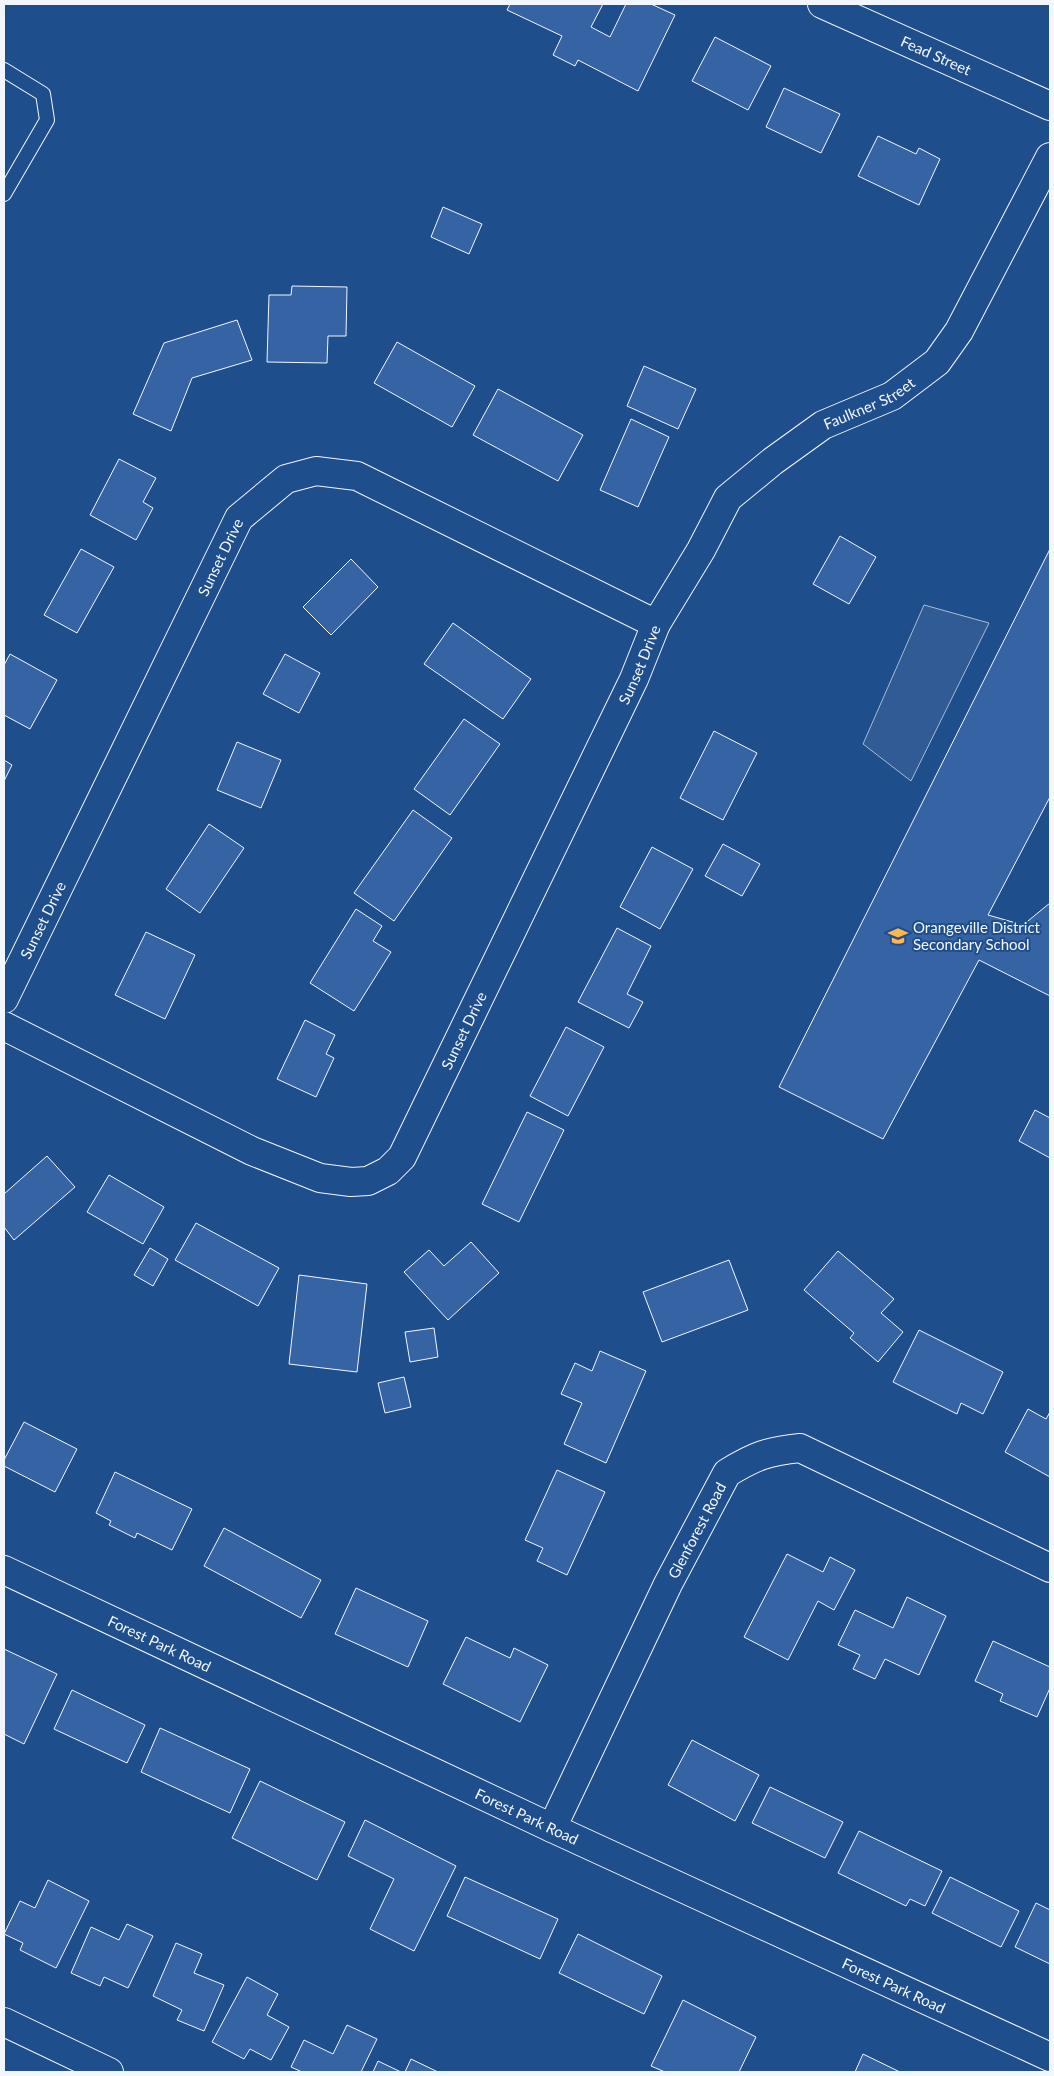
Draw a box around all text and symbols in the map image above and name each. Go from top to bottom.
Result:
street label: Fead Street [898,32,975,79]
street label: Faulkner Street [821,373,919,433]
street label: Sunset Drive [193,515,247,599]
street label: Sunset Drive [614,622,664,707]
street label: Sunset Drive [16,878,69,962]
place label: Orangeville District Secondary School [913,918,1041,953]
school or university icon: Orangeville District Secondary School [887,925,909,947]
street label: Sunset Drive [437,989,490,1072]
street label: Glenforest Road [664,1479,729,1581]
street label: Forest Park Road [105,1611,214,1675]
street label: Forest Park Road [473,1784,581,1848]
street label: Forest Park Road [839,1954,948,2017]

